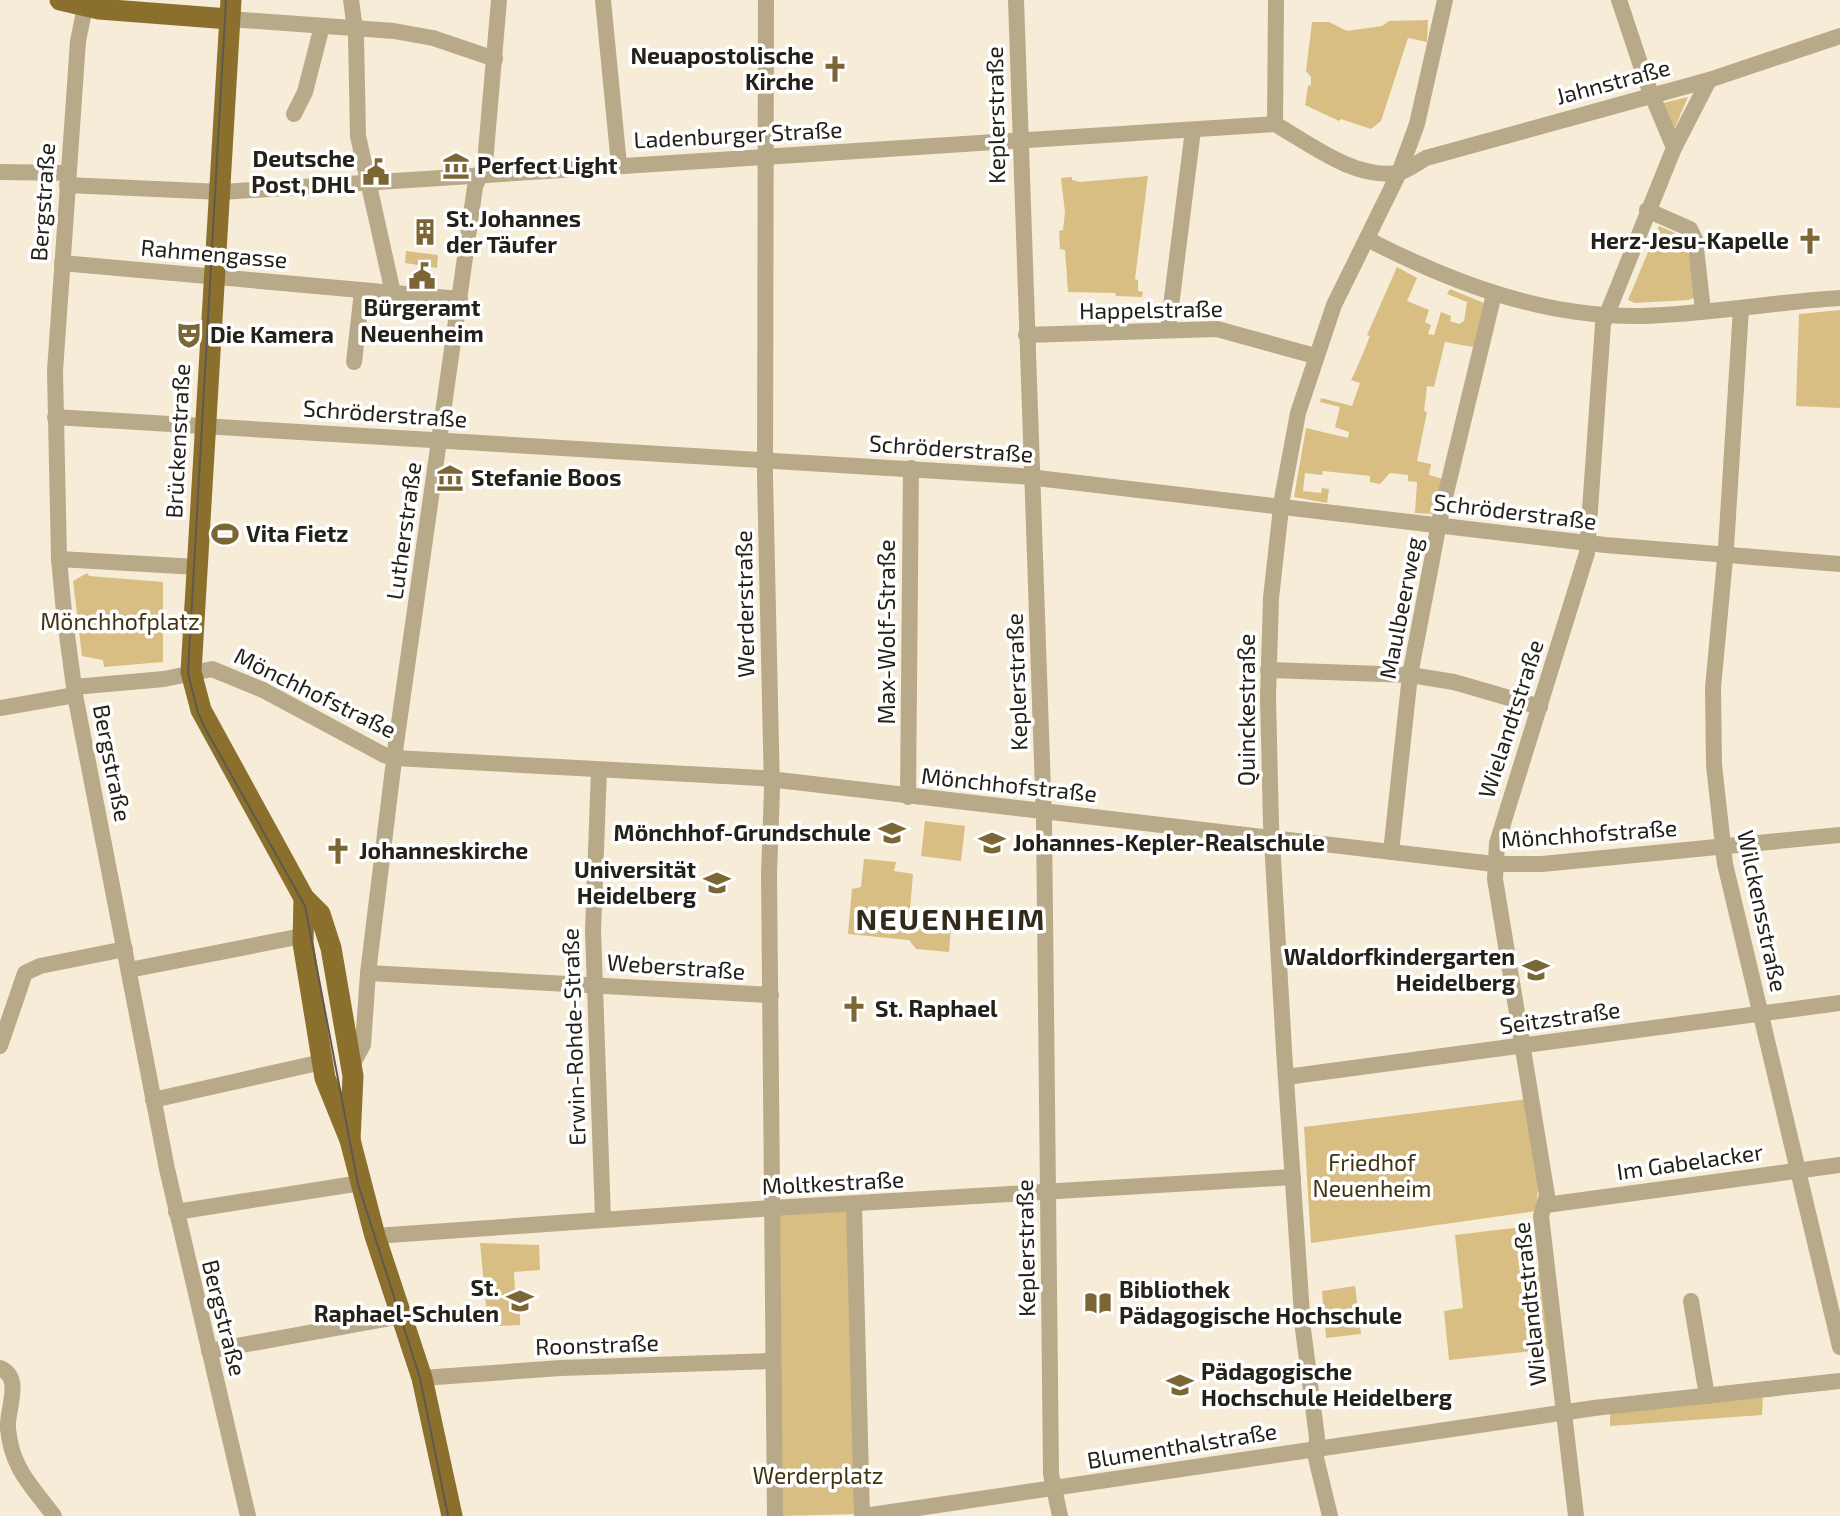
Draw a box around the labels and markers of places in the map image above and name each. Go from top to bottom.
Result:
place label: Neuapostolische Kirche [630,41,814,95]
church icon: Neuapostolische Kirche [820,54,850,84]
place label: Deutsche Post, DHL [251,144,355,198]
museum icon: Perfect Light [441,151,471,181]
place label: Perfect Light [477,151,617,179]
public building icon: Deutsche Post, DHL [361,157,391,187]
place label: St. Johannes der Täufer [446,204,581,258]
building icon: St. Johannes der Täufer [410,217,440,247]
place label: Herz-Jesu-Kapelle [1590,226,1789,254]
church icon: Herz-Jesu-Kapelle [1795,226,1825,256]
public building icon: Bürgeramt Neuenheim [407,261,437,291]
place label: Bürgeramt Neuenheim [360,293,484,347]
theatre icon: Die Kamera [174,320,204,350]
place label: Die Kamera [210,320,334,348]
museum icon: Stefanie Boos [435,463,465,493]
place label: Stefanie Boos [471,463,621,491]
sports icon: Vita Fietz [210,519,240,549]
place label: Vita Fietz [246,519,348,547]
place label: Mönchhof-Grundschule [614,818,871,846]
school or university icon: Mönchhof-Grundschule [877,818,907,848]
school or university icon: Johannes-Kepler-Realschule [977,828,1007,858]
place label: Johannes-Kepler-Realschule [1013,828,1325,856]
church icon: Johanneskirche [323,836,353,866]
place label: Johanneskirche [359,836,528,864]
place label: Universität Heidelberg [574,855,697,909]
school or university icon: Universität Heidelberg [702,868,732,898]
place label: Waldorfkindergarten Heidelberg [1284,942,1516,996]
school or university icon: Waldorfkindergarten Heidelberg [1521,955,1551,985]
church icon: St. Raphael [839,994,869,1024]
place label: St. Raphael [875,994,998,1022]
place label: St. Raphael-Schulen [314,1273,499,1327]
place label: Bibliothek Pädagogische Hochschule [1119,1275,1402,1329]
school or university icon: St. Raphael-Schulen [505,1286,535,1316]
library icon: Bibliothek Pädagogische Hochschule [1083,1288,1113,1318]
place label: Pädagogische Hochschule Heidelberg [1201,1357,1453,1411]
school or university icon: Pädagogische Hochschule Heidelberg [1165,1370,1195,1400]

